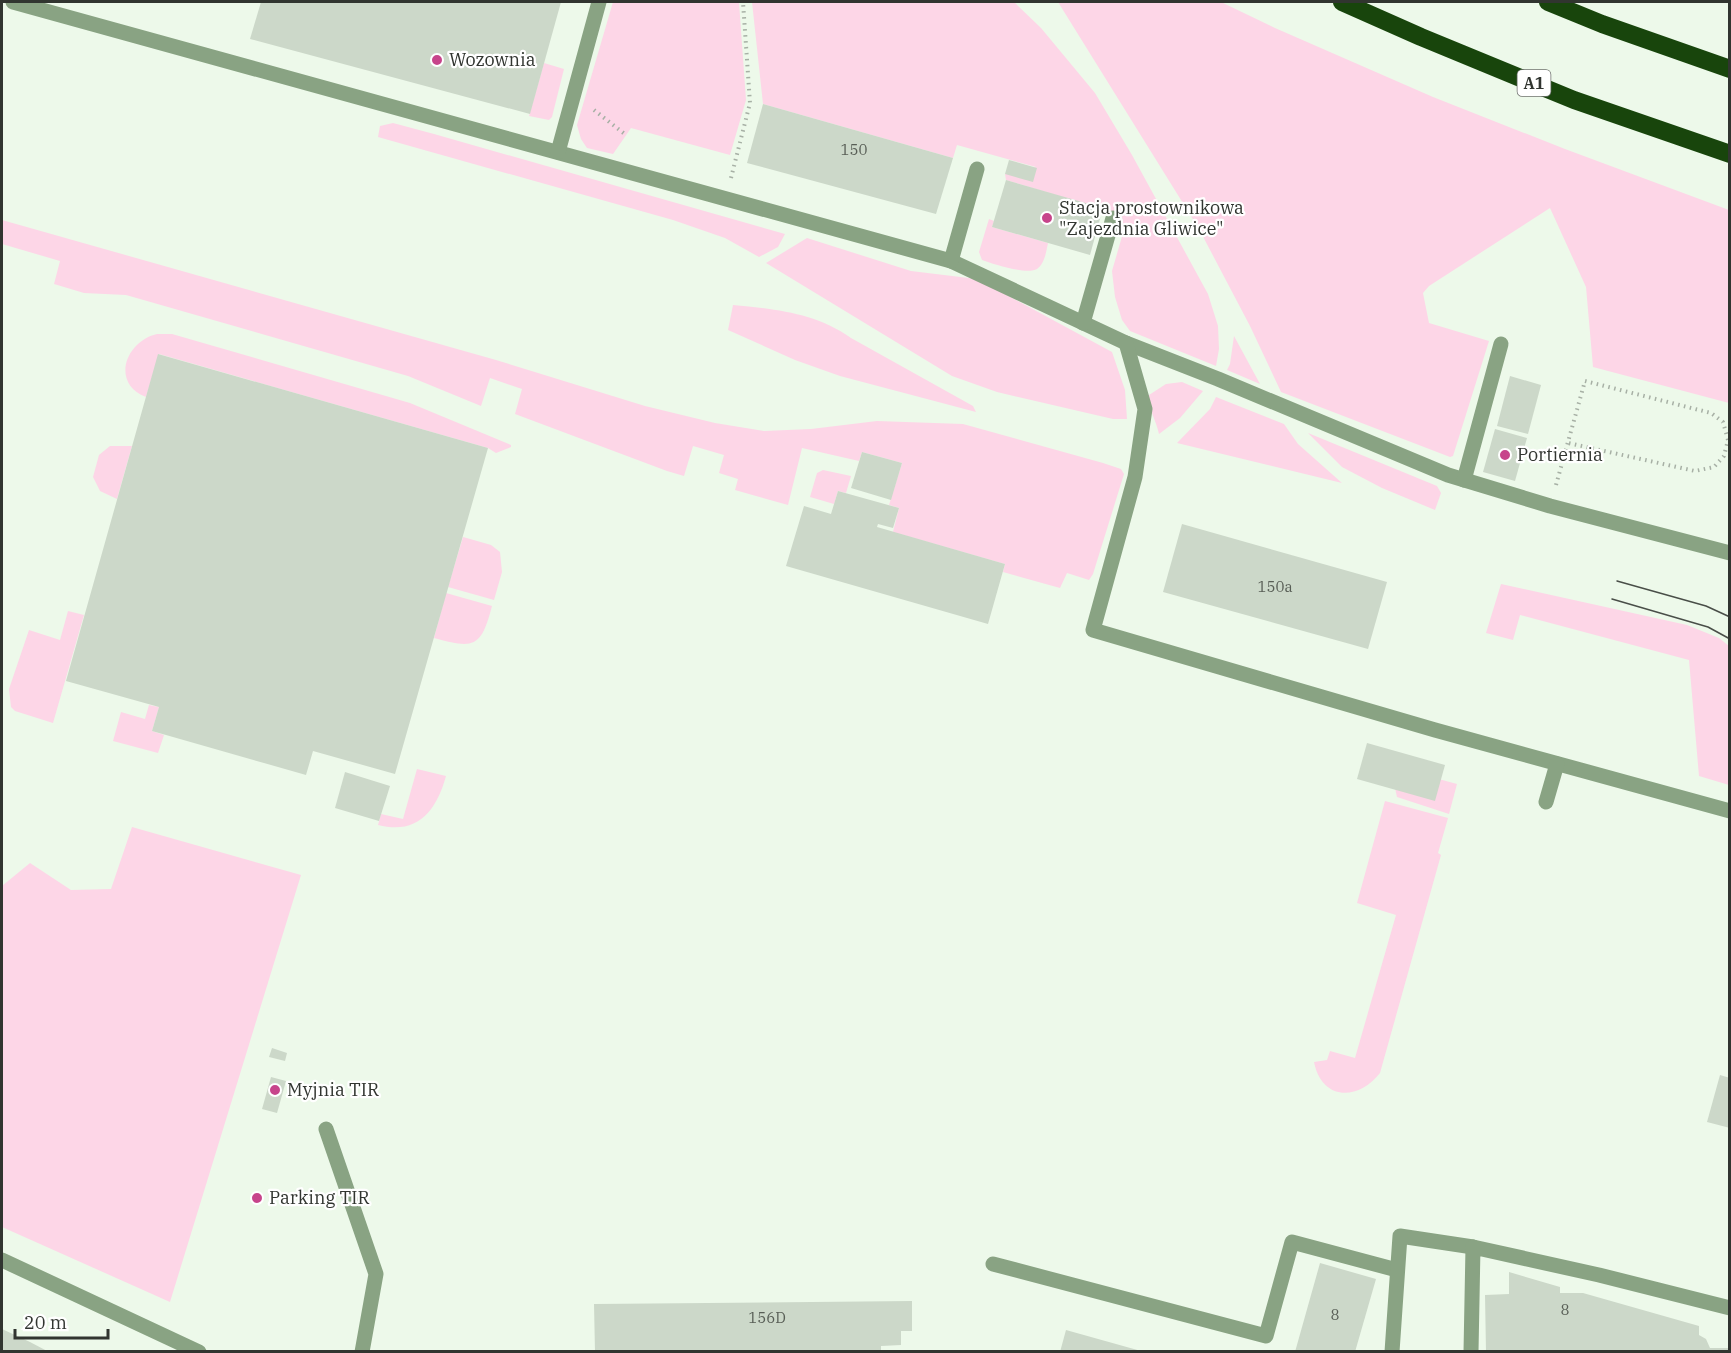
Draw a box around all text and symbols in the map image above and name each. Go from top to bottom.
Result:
place label: Wozownia [449,48,536,71]
marker: Wozownia [430,53,444,67]
road number: A1 [1518,70,1550,96]
house number: 150 [840,140,868,159]
place label: Stacja prostownikowa "Zajezdnia Gliwice" [1059,196,1244,240]
marker: Stacja prostownikowa "Zajezdnia Gliwice" [1040,211,1054,225]
place label: Portiernia [1517,443,1603,466]
marker: Portiernia [1498,448,1512,462]
house number: 150a [1257,577,1293,596]
place label: Myjnia TIR [287,1078,379,1101]
marker: Myjnia TIR [268,1083,282,1097]
place label: Parking TIR [269,1186,370,1209]
marker: Parking TIR [250,1191,264,1205]
house number: 8 [1560,1300,1570,1319]
scale bar [15,1302,108,1340]
house number: 8 [1330,1305,1340,1324]
house number: 156D [748,1308,786,1327]
text: 20 m [24,1311,67,1334]

